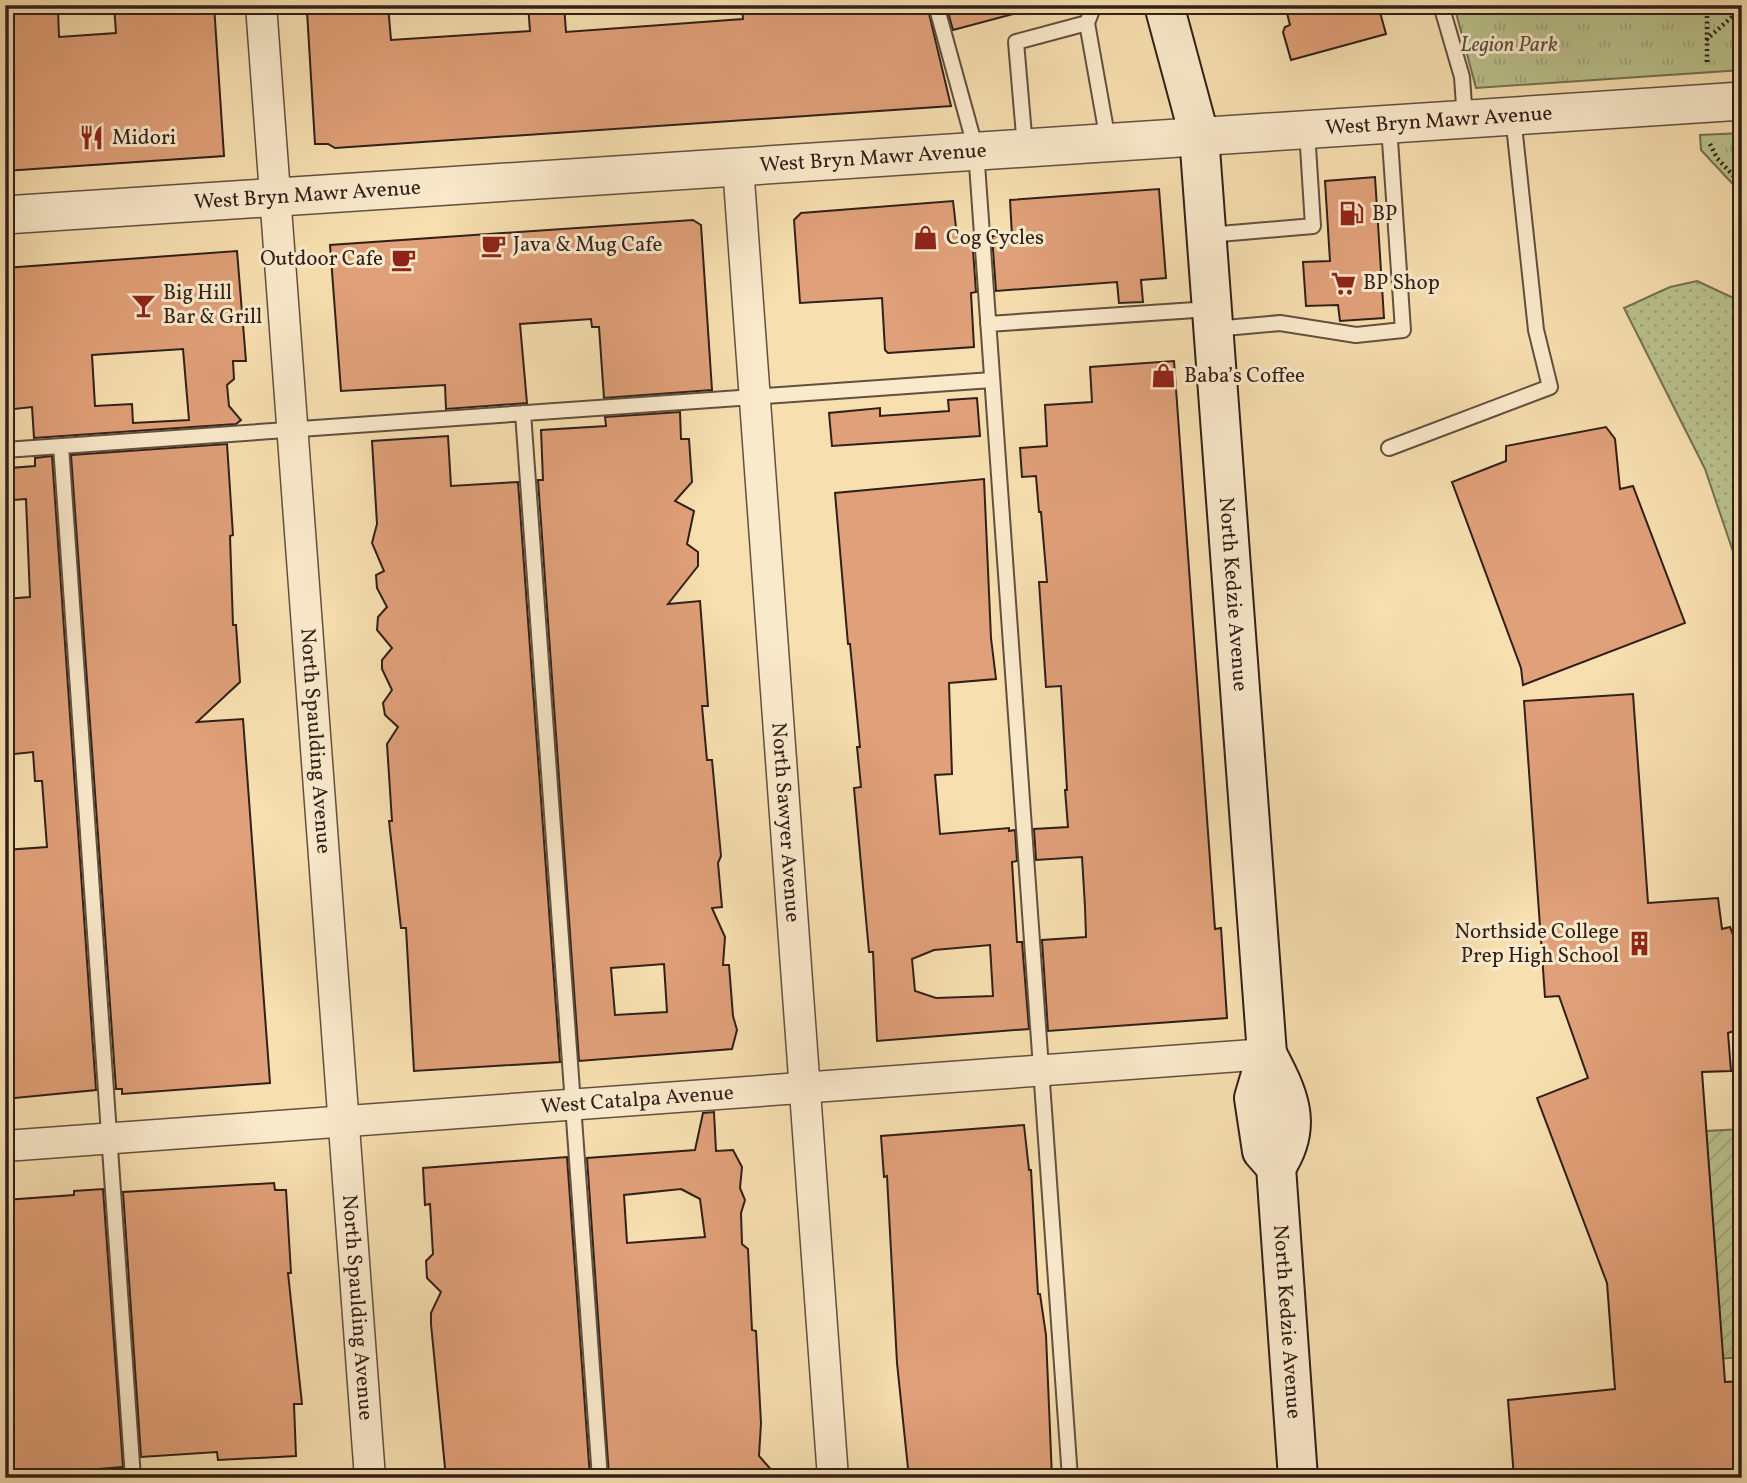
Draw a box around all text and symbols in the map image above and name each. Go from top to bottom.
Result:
park label: Legion Park [1460,31,1558,60]
street label: West Bryn Mawr Avenue [1325,99,1553,143]
restaurant icon: Midori [78,124,106,152]
place label: Midori [112,124,176,153]
street label: West Bryn Mawr Avenue [759,136,988,180]
street label: West Bryn Mawr Avenue [193,173,422,217]
fuel station icon: BP [1338,200,1366,228]
place label: BP [1372,200,1397,229]
shop icon: Cog Cycles [912,224,940,252]
place label: Cog Cycles [946,224,1044,253]
cafe icon: Java & Mug Cafe [479,231,507,259]
place label: Java & Mug Cafe [513,231,663,260]
place label: Outdoor Cafe [260,245,383,274]
cafe icon: Outdoor Cafe [389,245,417,273]
supermarket icon: BP Shop [1329,269,1357,297]
place label: BP Shop [1363,269,1440,298]
place label: Big Hill Bar & Grill [163,279,262,332]
bar icon: Big Hill Bar & Grill [129,291,157,319]
shop icon: Baba’s Coffee [1150,362,1178,390]
place label: Baba’s Coffee [1184,362,1305,391]
street label: North Kedzie Avenue [1211,496,1255,692]
street label: North Spaulding Avenue [293,627,338,855]
street label: North Sawyer Avenue [764,721,807,923]
place label: Northside College Prep High School [1454,918,1619,971]
building icon: Northside College Prep High School [1625,930,1653,958]
street label: West Catalpa Avenue [540,1078,735,1121]
street label: North Spaulding Avenue [335,1193,380,1421]
street label: North Kedzie Avenue [1266,1224,1308,1420]

